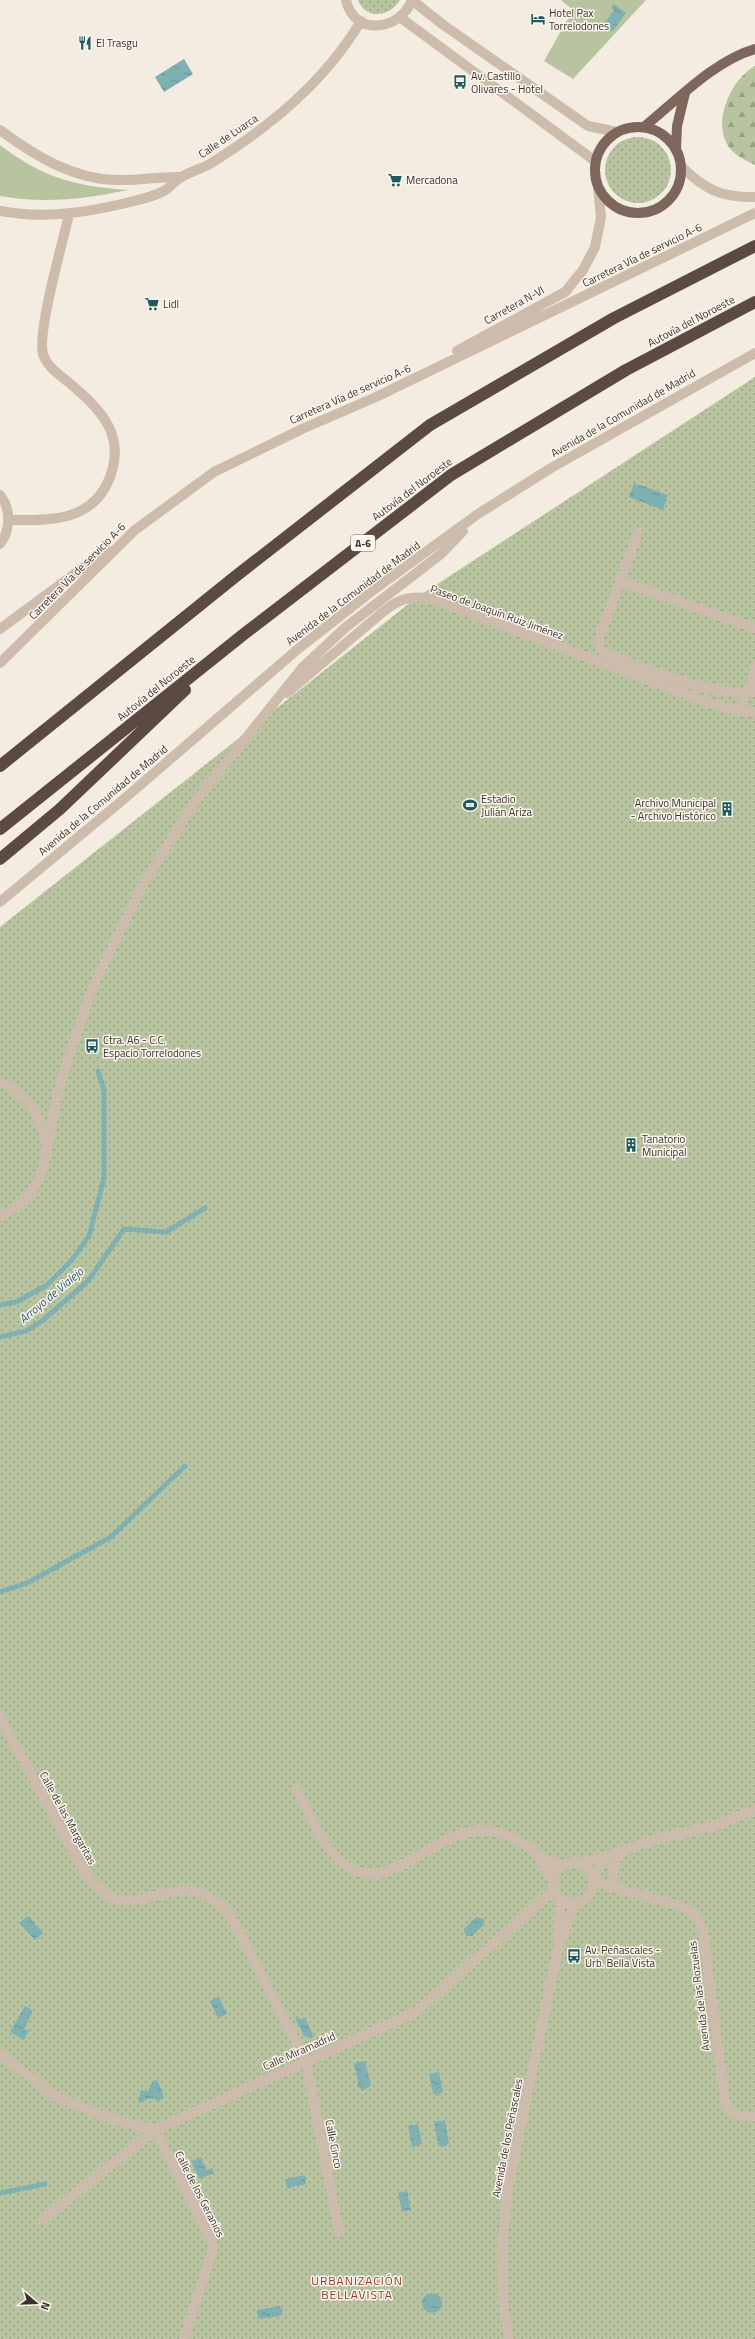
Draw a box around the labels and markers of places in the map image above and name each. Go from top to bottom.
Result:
place label: Hotel Pax Torrelodones [549,5,609,34]
hotel icon: Hotel Pax Torrelodones [530,11,546,27]
restaurant icon: El Trasgu [77,35,93,51]
place label: El Trasgu [96,35,138,51]
place label: Av. Castillo Olivares - Hotel [471,68,543,97]
bus stop icon: Av. Castillo Olivares - Hotel [452,74,468,90]
supermarket icon: Mercadona [387,172,403,188]
place label: Mercadona [406,172,458,188]
supermarket icon: Lidl [144,296,160,312]
place label: Lidl [163,296,179,312]
place label: Estadio Julián Ariza [481,791,533,820]
place label: Archivo Municipal - Archivo Histórico [631,795,716,824]
sports icon: Estadio Julián Ariza [462,797,478,813]
building icon: Archivo Municipal - Archivo Histórico [719,801,735,817]
place label: Ctra. A6 - C.C. Espacio Torrelodones [103,1032,201,1061]
bus stop icon: Ctra. A6 - C.C. Espacio Torrelodones [84,1038,100,1054]
place label: Tanatorio Municipal [642,1131,686,1160]
building icon: Tanatorio Municipal [623,1137,639,1153]
place label: Av. Peñascales - Urb. Bella Vista [585,1942,661,1971]
bus stop icon: Av. Peñascales - Urb. Bella Vista [566,1948,582,1964]

